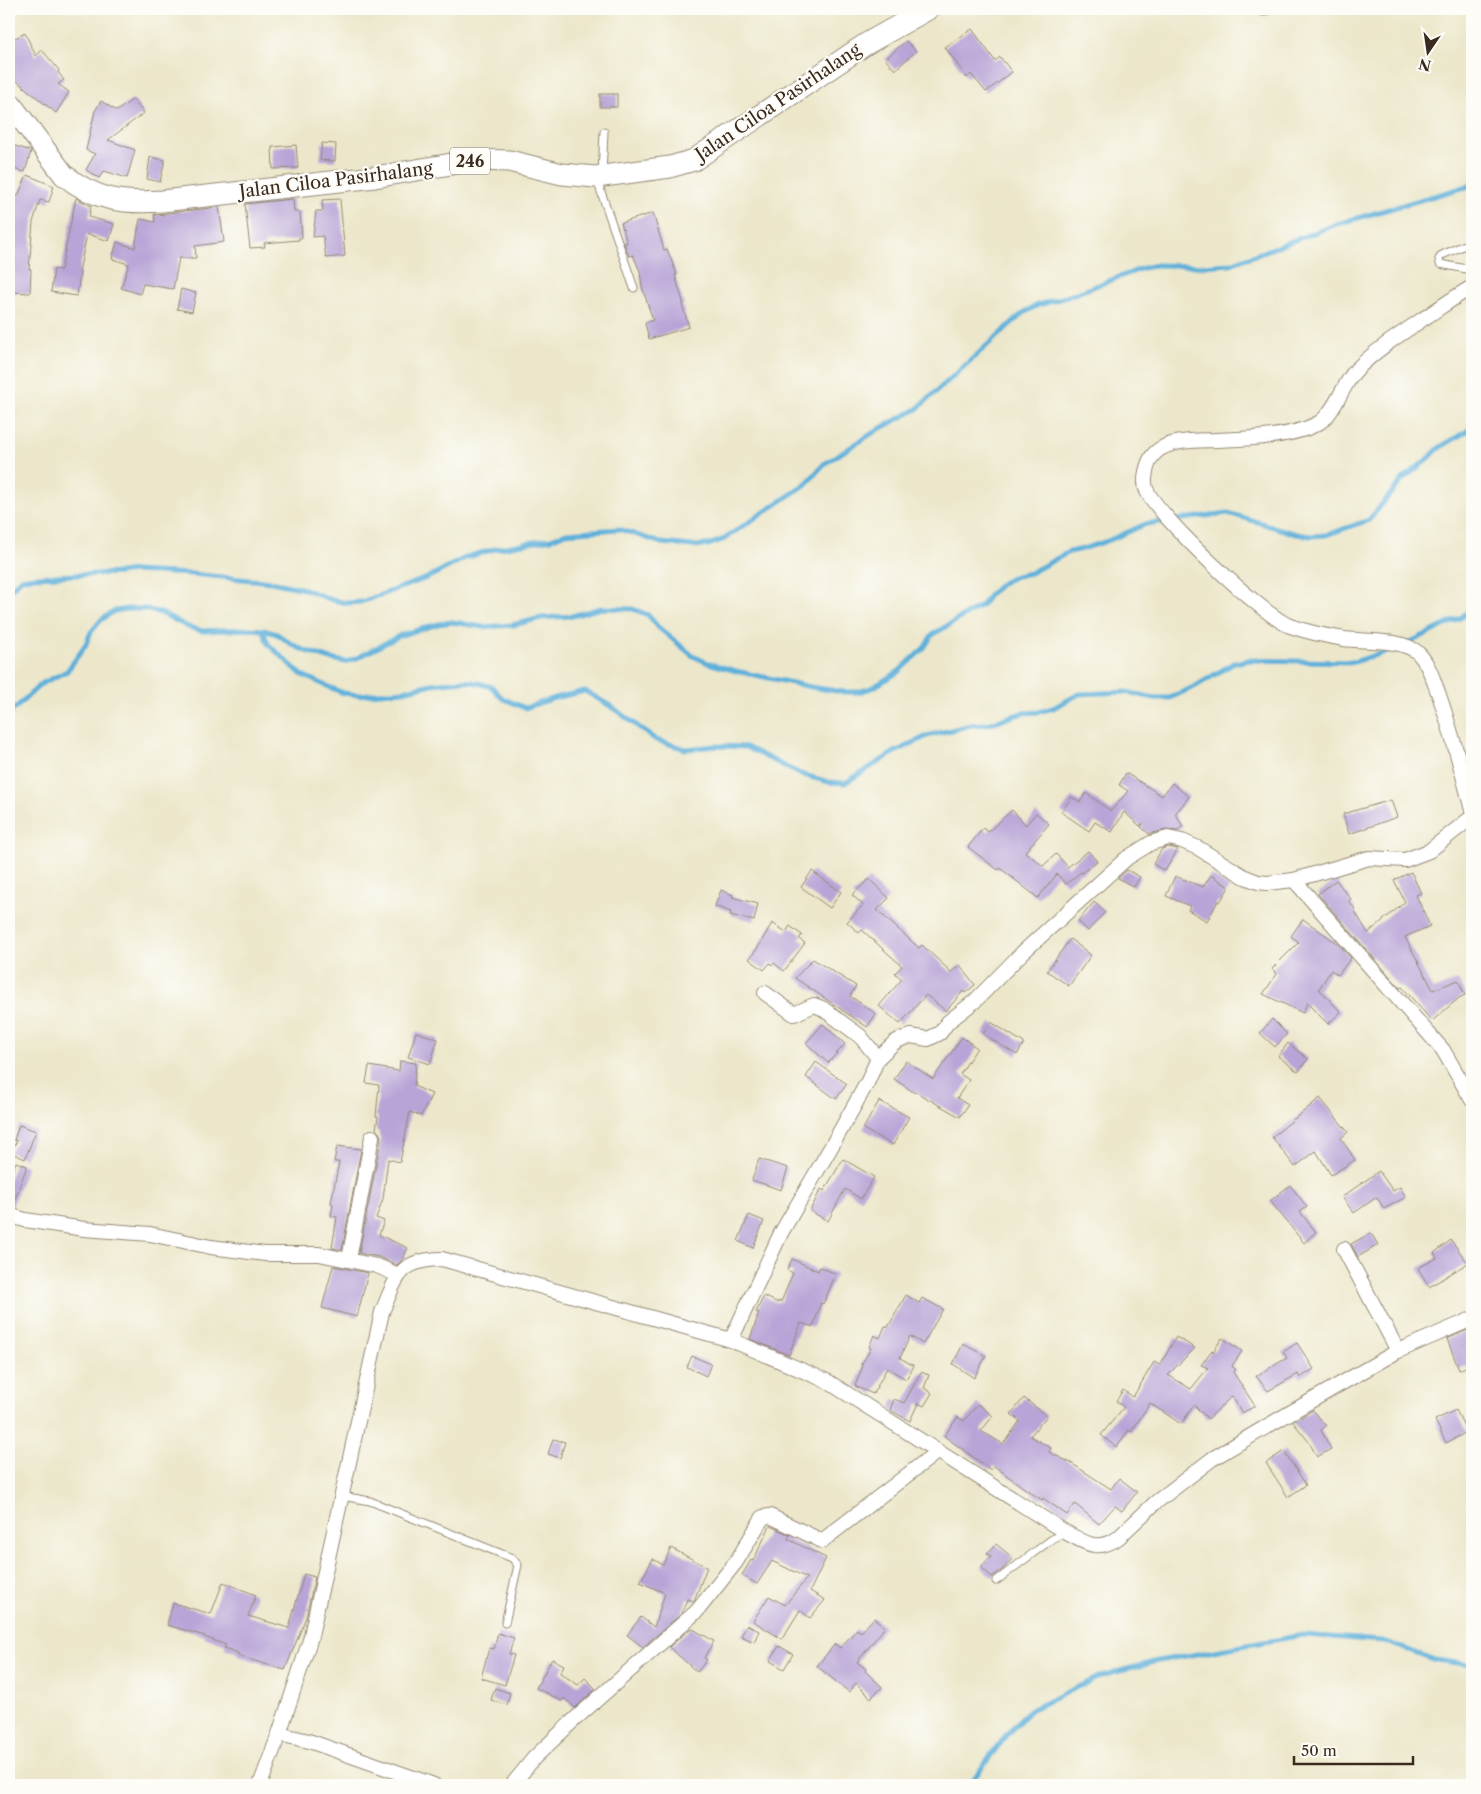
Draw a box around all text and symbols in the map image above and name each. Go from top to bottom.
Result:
north arrow [1404,28,1454,78]
street label: Jalan Ciloa Pasirhalang [689,38,865,167]
text: N [1417,55,1433,75]
road number: 246 [450,148,490,175]
street label: Jalan Ciloa Pasirhalang [235,157,434,203]
scale bar [1294,1734,1412,1766]
text: 50 m [1301,1741,1337,1760]

